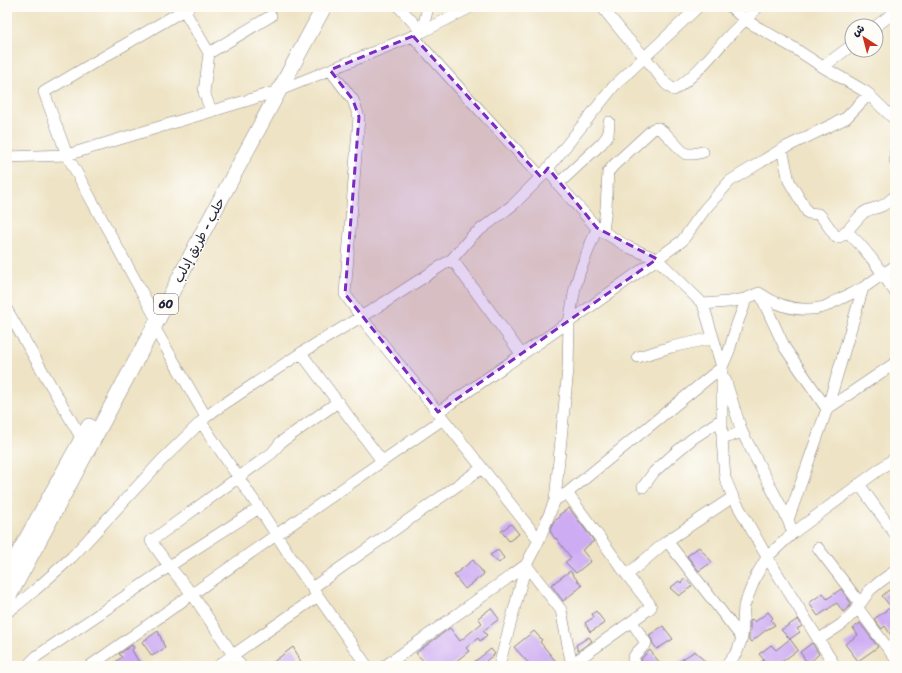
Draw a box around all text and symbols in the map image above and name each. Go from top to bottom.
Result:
north arrow [844,18,884,58]
text: ش [848,19,869,42]
street label: حلب - طريق إدلب [167,193,231,287]
road number: 60 [154,294,178,314]

